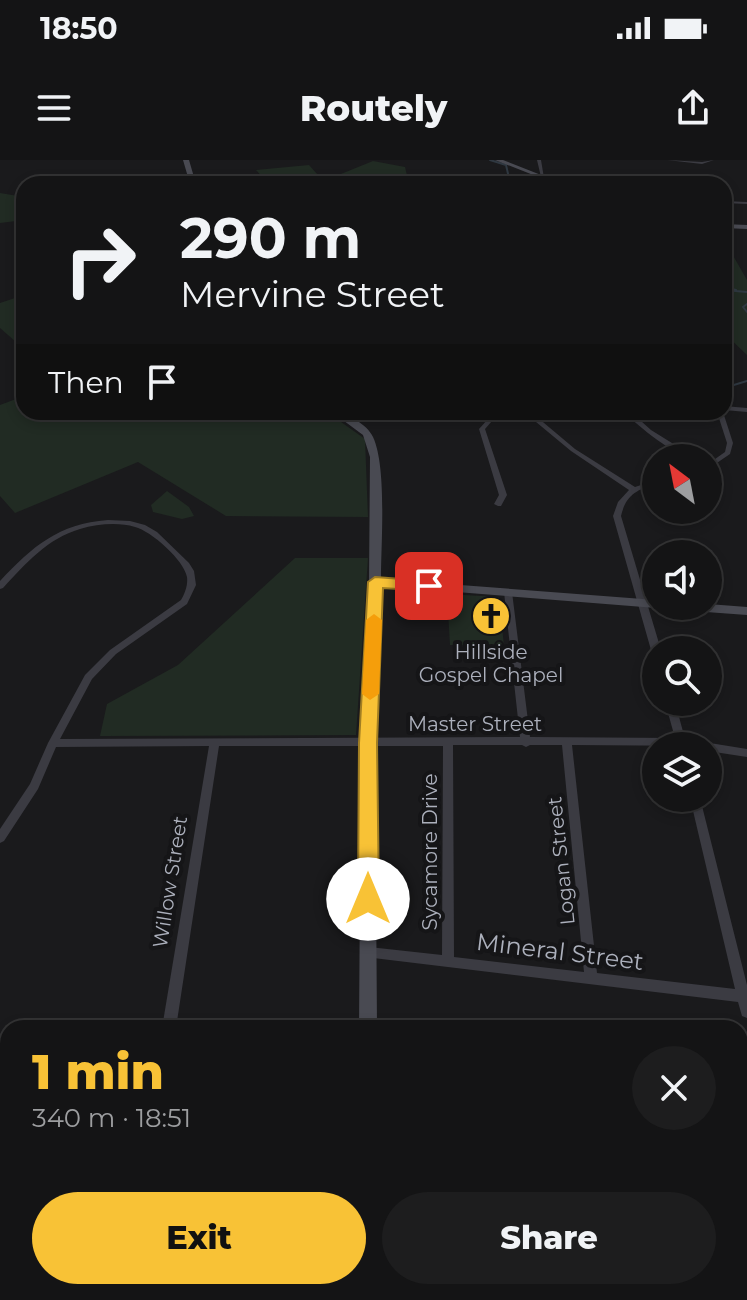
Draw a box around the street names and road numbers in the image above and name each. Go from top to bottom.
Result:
street label: Master Street [408,712,542,736]
street label: Sycamore Drive [418,773,442,931]
street label: Logan Street [542,796,580,926]
street label: Willow Street [148,814,192,950]
street label: Mineral Street [475,927,646,976]

